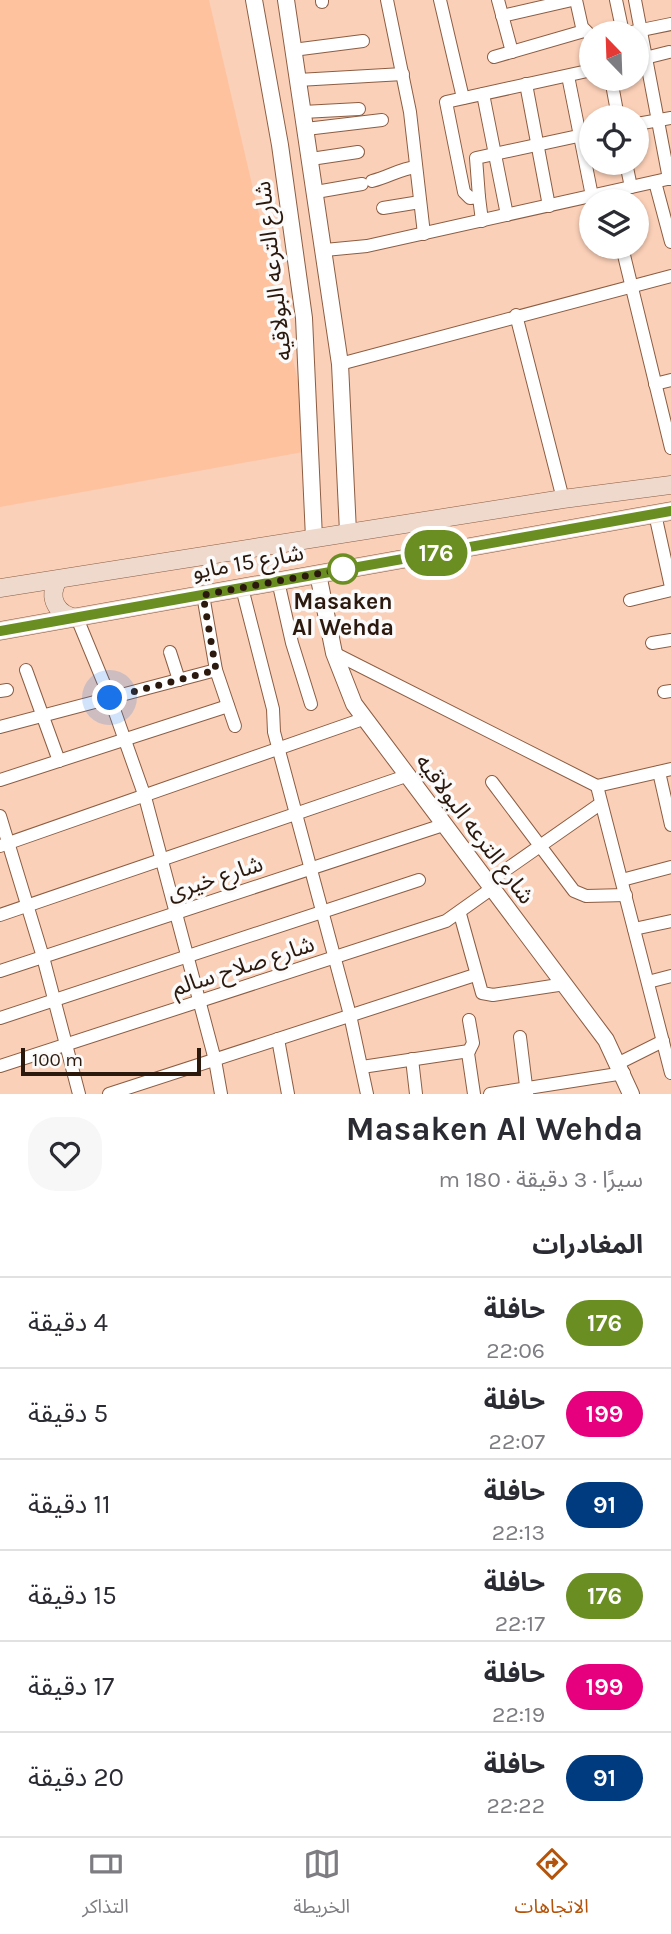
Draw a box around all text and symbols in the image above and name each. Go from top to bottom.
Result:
north arrow [579,21,649,91]
map controls [579,21,649,259]
button: locate [579,105,649,175]
street label: شارع الترعه البولاقيه [249,179,300,362]
button: layers [579,189,649,259]
line badge: 176 [396,530,476,576]
street label: شارع 15 مايو [190,539,306,588]
text: 176 [418,539,454,567]
marker: Masaken Al Wehda [328,554,358,584]
place label: Masaken Al Wehda [292,588,394,641]
your location [92,680,127,715]
street label: شارع الترعه البولاقيه [407,749,540,911]
street label: شارع خيرى [164,850,267,909]
street label: شارع صلاح سالم [168,930,319,1005]
scale bar [21,1045,201,1077]
text: 100 m [32,1049,83,1071]
text: Masaken Al Wehda [346,1110,643,1148]
button: heart [28,1117,102,1191]
text: سيرًا · 3 دقيقة · 180 m [438,1166,643,1193]
text: المغادرات [532,1229,643,1260]
text: حافلة [484,1294,545,1325]
text: 4 دقيقة [28,1307,108,1338]
text: 176 [587,1309,622,1337]
text: 22:06 [486,1337,545,1364]
text: حافلة [484,1385,545,1416]
text: 5 دقيقة [28,1398,108,1429]
text: 199 [586,1400,623,1428]
text: 22:07 [489,1428,545,1455]
text: حافلة [484,1476,545,1507]
text: 11 دقيقة [28,1489,111,1520]
text: 91 [593,1491,616,1519]
text: 22:13 [492,1519,545,1546]
text: حافلة [484,1567,545,1598]
text: 15 دقيقة [28,1580,117,1611]
text: 176 [587,1582,622,1610]
text: 22:17 [495,1610,545,1637]
text: حافلة [484,1658,545,1689]
text: 17 دقيقة [28,1671,114,1702]
text: 199 [586,1673,623,1701]
text: 22:19 [492,1701,545,1728]
text: حافلة [484,1749,545,1780]
text: 20 دقيقة [28,1762,124,1793]
text: 91 [593,1764,616,1792]
text: 22:22 [486,1792,545,1819]
tab: التذاكر [82,1845,129,1927]
tab: الخريطة [293,1845,350,1927]
tab: الاتجاهات [515,1845,589,1927]

